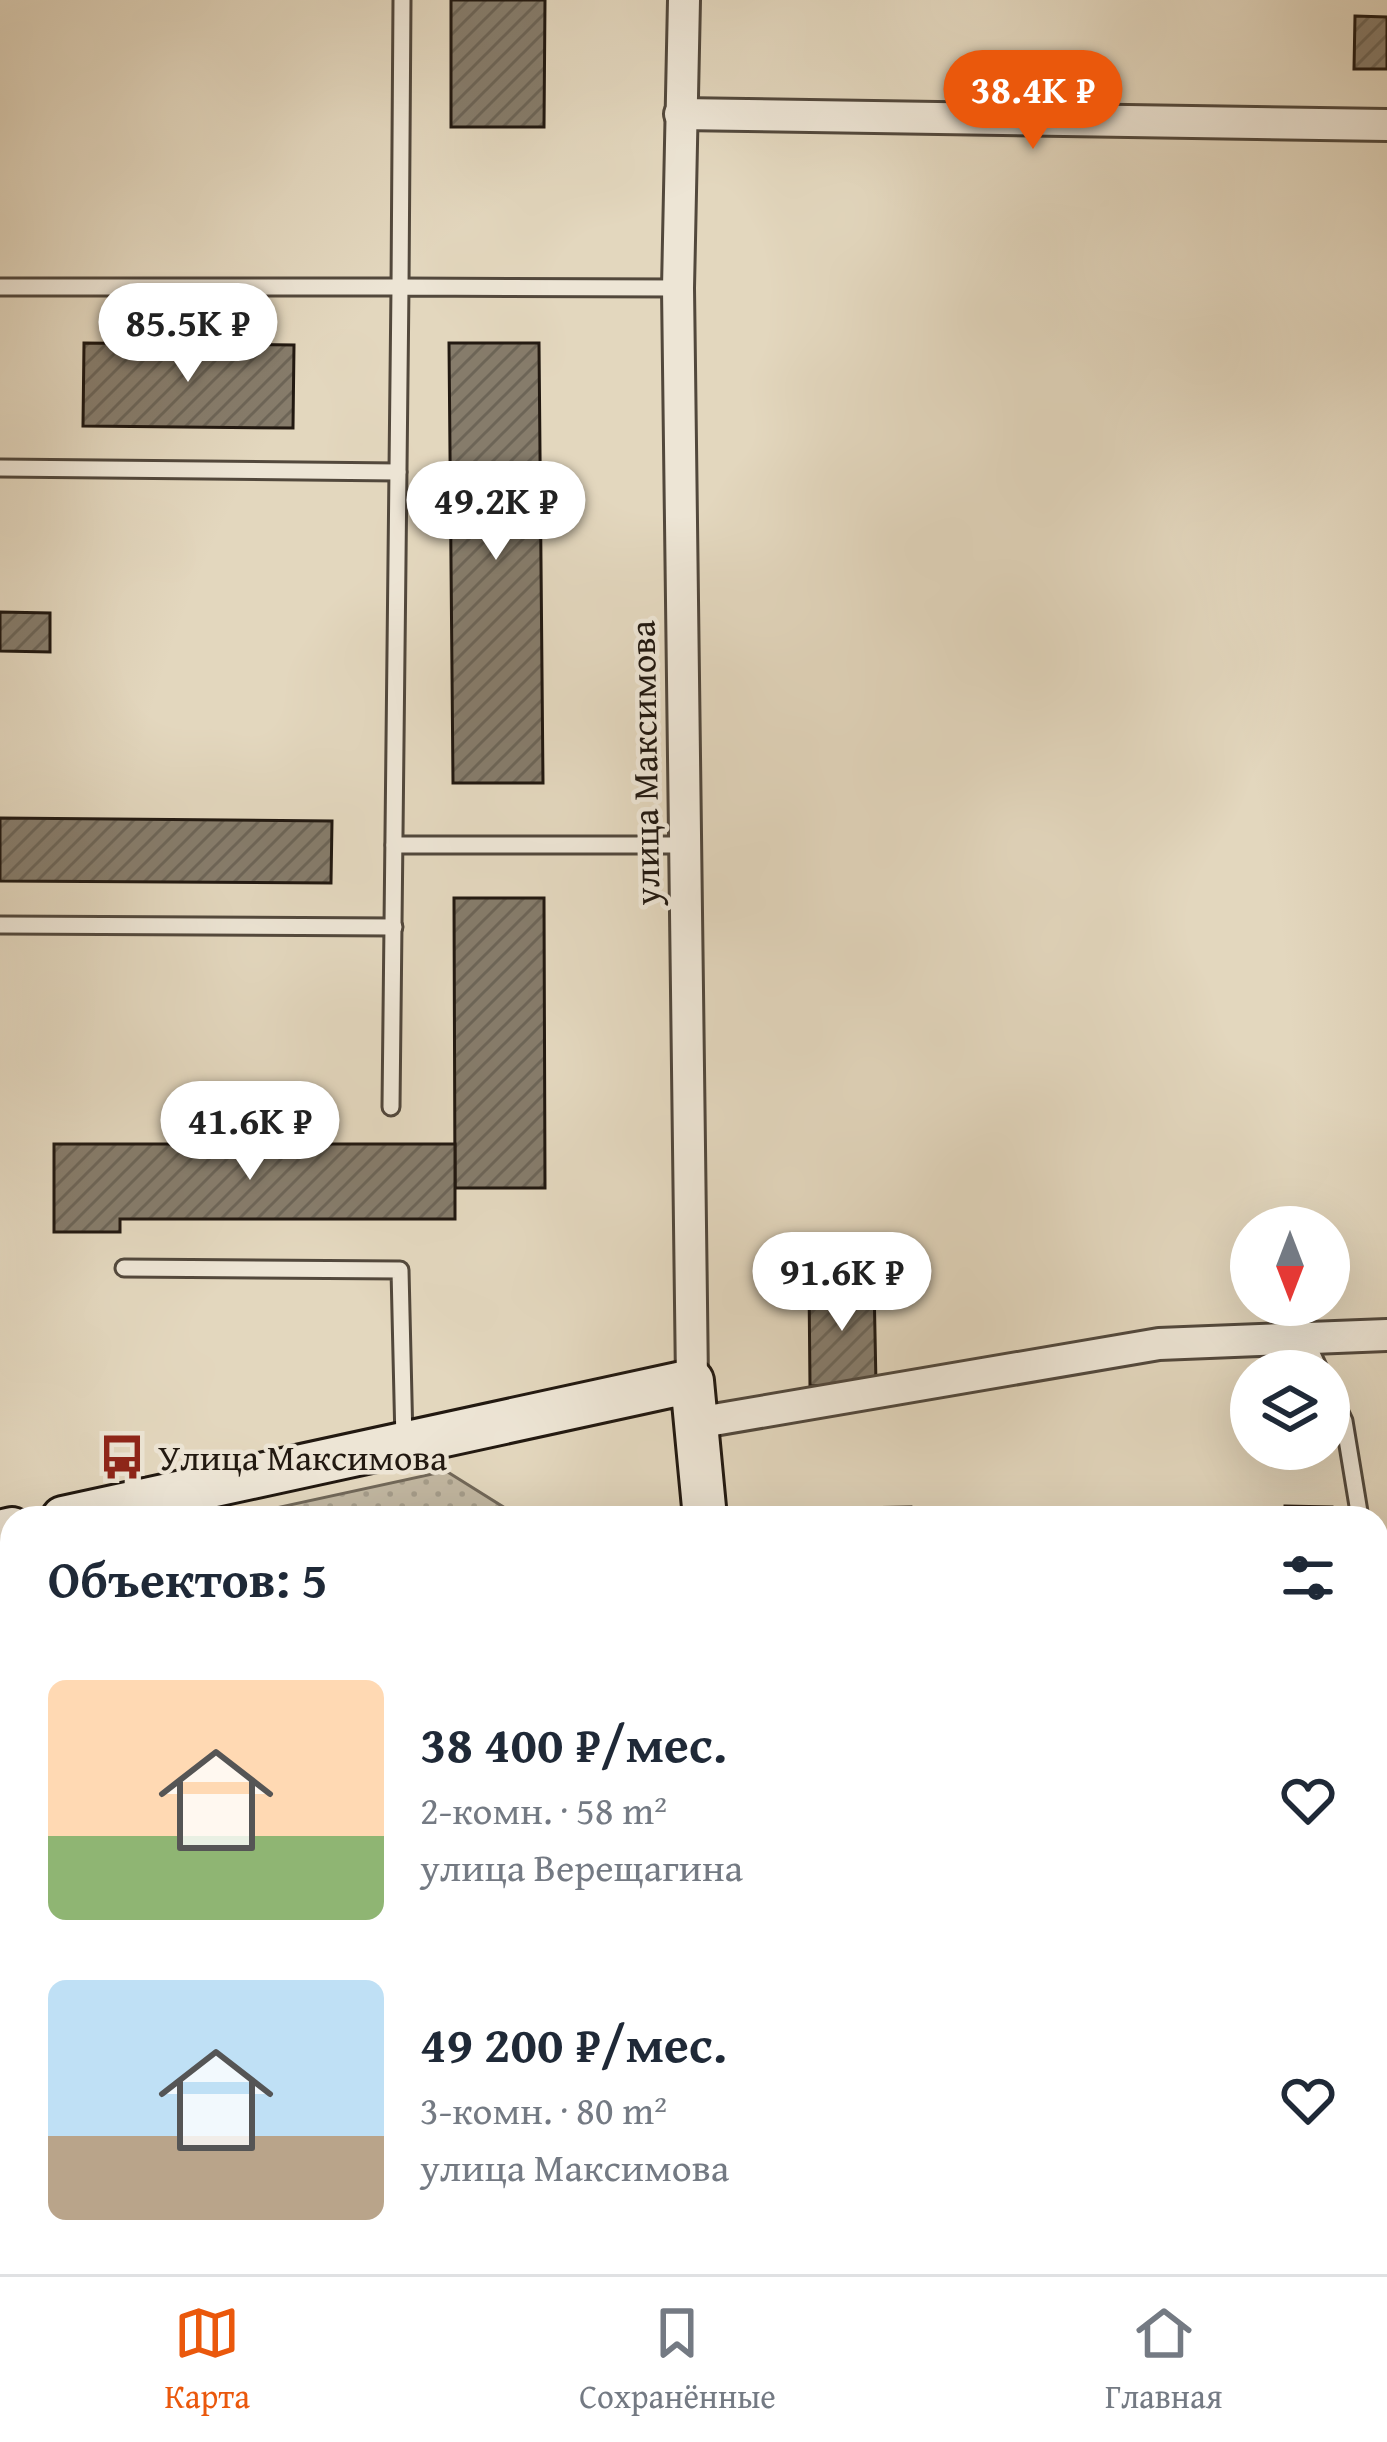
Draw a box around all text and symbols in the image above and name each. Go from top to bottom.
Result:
pin: 38.4K ₽ [922,50,1144,152]
text: 38.4K ₽ [970,60,1096,117]
pin: 85.5K ₽ [77,283,299,385]
text: 85.5K ₽ [125,293,251,350]
pin: 49.2K ₽ [385,461,607,563]
text: 49.2K ₽ [433,471,559,528]
street label: улица Максимова [615,620,673,907]
pin: 41.6K ₽ [139,1081,361,1183]
text: 41.6K ₽ [187,1091,313,1148]
north arrow [1230,1206,1350,1326]
map controls [1230,1206,1350,1470]
pin: 91.6K ₽ [731,1232,953,1334]
text: 91.6K ₽ [779,1242,905,1299]
button: layers [1230,1350,1350,1470]
place label: Улица Максимова [158,1430,447,1483]
bus stop icon: Улица Максимова [97,1432,147,1482]
text: Объектов: 5 [48,1541,328,1616]
icon: filters [1275,1545,1341,1611]
text: 38 400 ₽/мес. [420,1706,727,1781]
icon: home [144,1728,288,1872]
icon: heart [1275,1767,1341,1833]
text: 2-комн. · 58 m² [420,1781,667,1838]
text: улица Верещагина [420,1838,743,1895]
text: 49 200 ₽/мес. [420,2006,727,2081]
icon: home [144,2028,288,2172]
icon: heart [1275,2067,1341,2133]
text: 3-комн. · 80 m² [420,2081,667,2138]
text: улица Максимова [420,2138,729,2195]
tab: Карта [165,2300,250,2420]
tab: Сохранённые [579,2300,776,2420]
tab: Главная [1105,2300,1222,2420]

